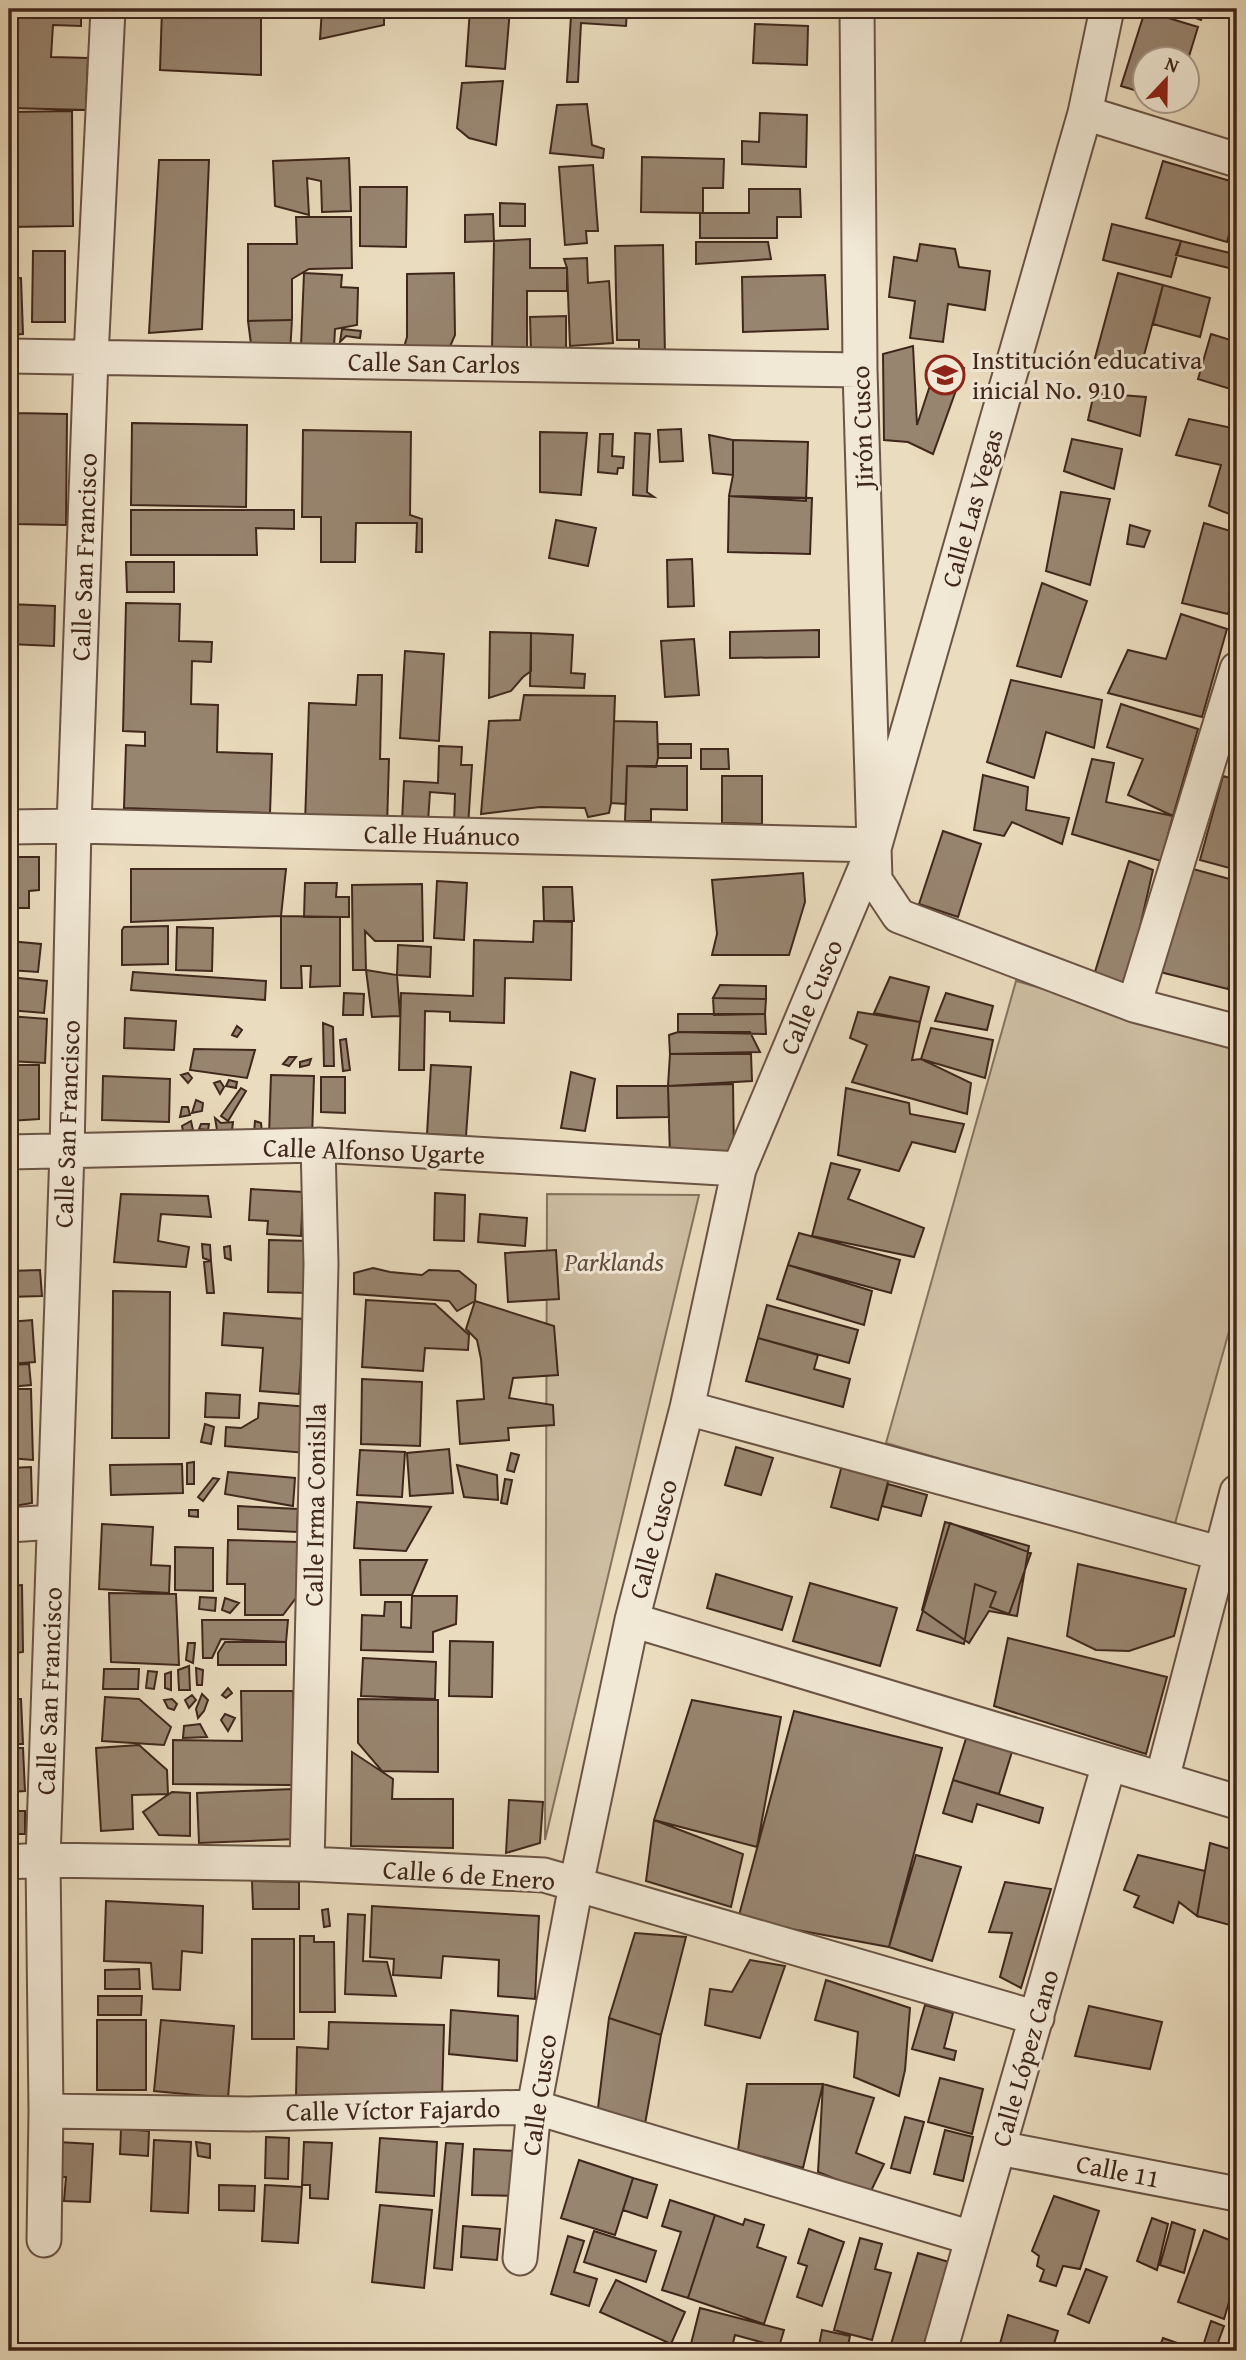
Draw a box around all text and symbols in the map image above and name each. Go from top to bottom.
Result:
north arrow [1130,46,1200,116]
text: N [1161,49,1184,80]
place label: Institución educativa inicial No. 910 [972,340,1203,409]
street label: Calle San Carlos [348,341,520,384]
school or university icon: Institución educativa inicial No. 910 [924,354,966,396]
street label: Jirón Cusco [840,365,883,492]
street label: Calle Las Vegas [930,424,1013,592]
street label: Calle San Francisco [60,452,107,662]
street label: Calle Huánuco [364,814,520,855]
street label: Calle Cusco [769,933,852,1061]
street label: Calle San Francisco [43,1019,90,1229]
street label: Calle Alfonso Ugarte [262,1127,486,1174]
park label: Parklands [563,1242,664,1281]
street label: Calle Irma Conislla [293,1402,336,1607]
street label: Calle Cusco [618,1475,687,1603]
street label: Calle San Francisco [25,1586,72,1796]
street label: Calle 6 de Enero [382,1849,556,1900]
street label: Calle López Cano [981,1965,1068,2151]
street label: Calle Cusco [511,2032,566,2158]
street label: Calle Víctor Fajardo [285,2088,501,2131]
street label: Calle 11 [1073,2143,1163,2198]

